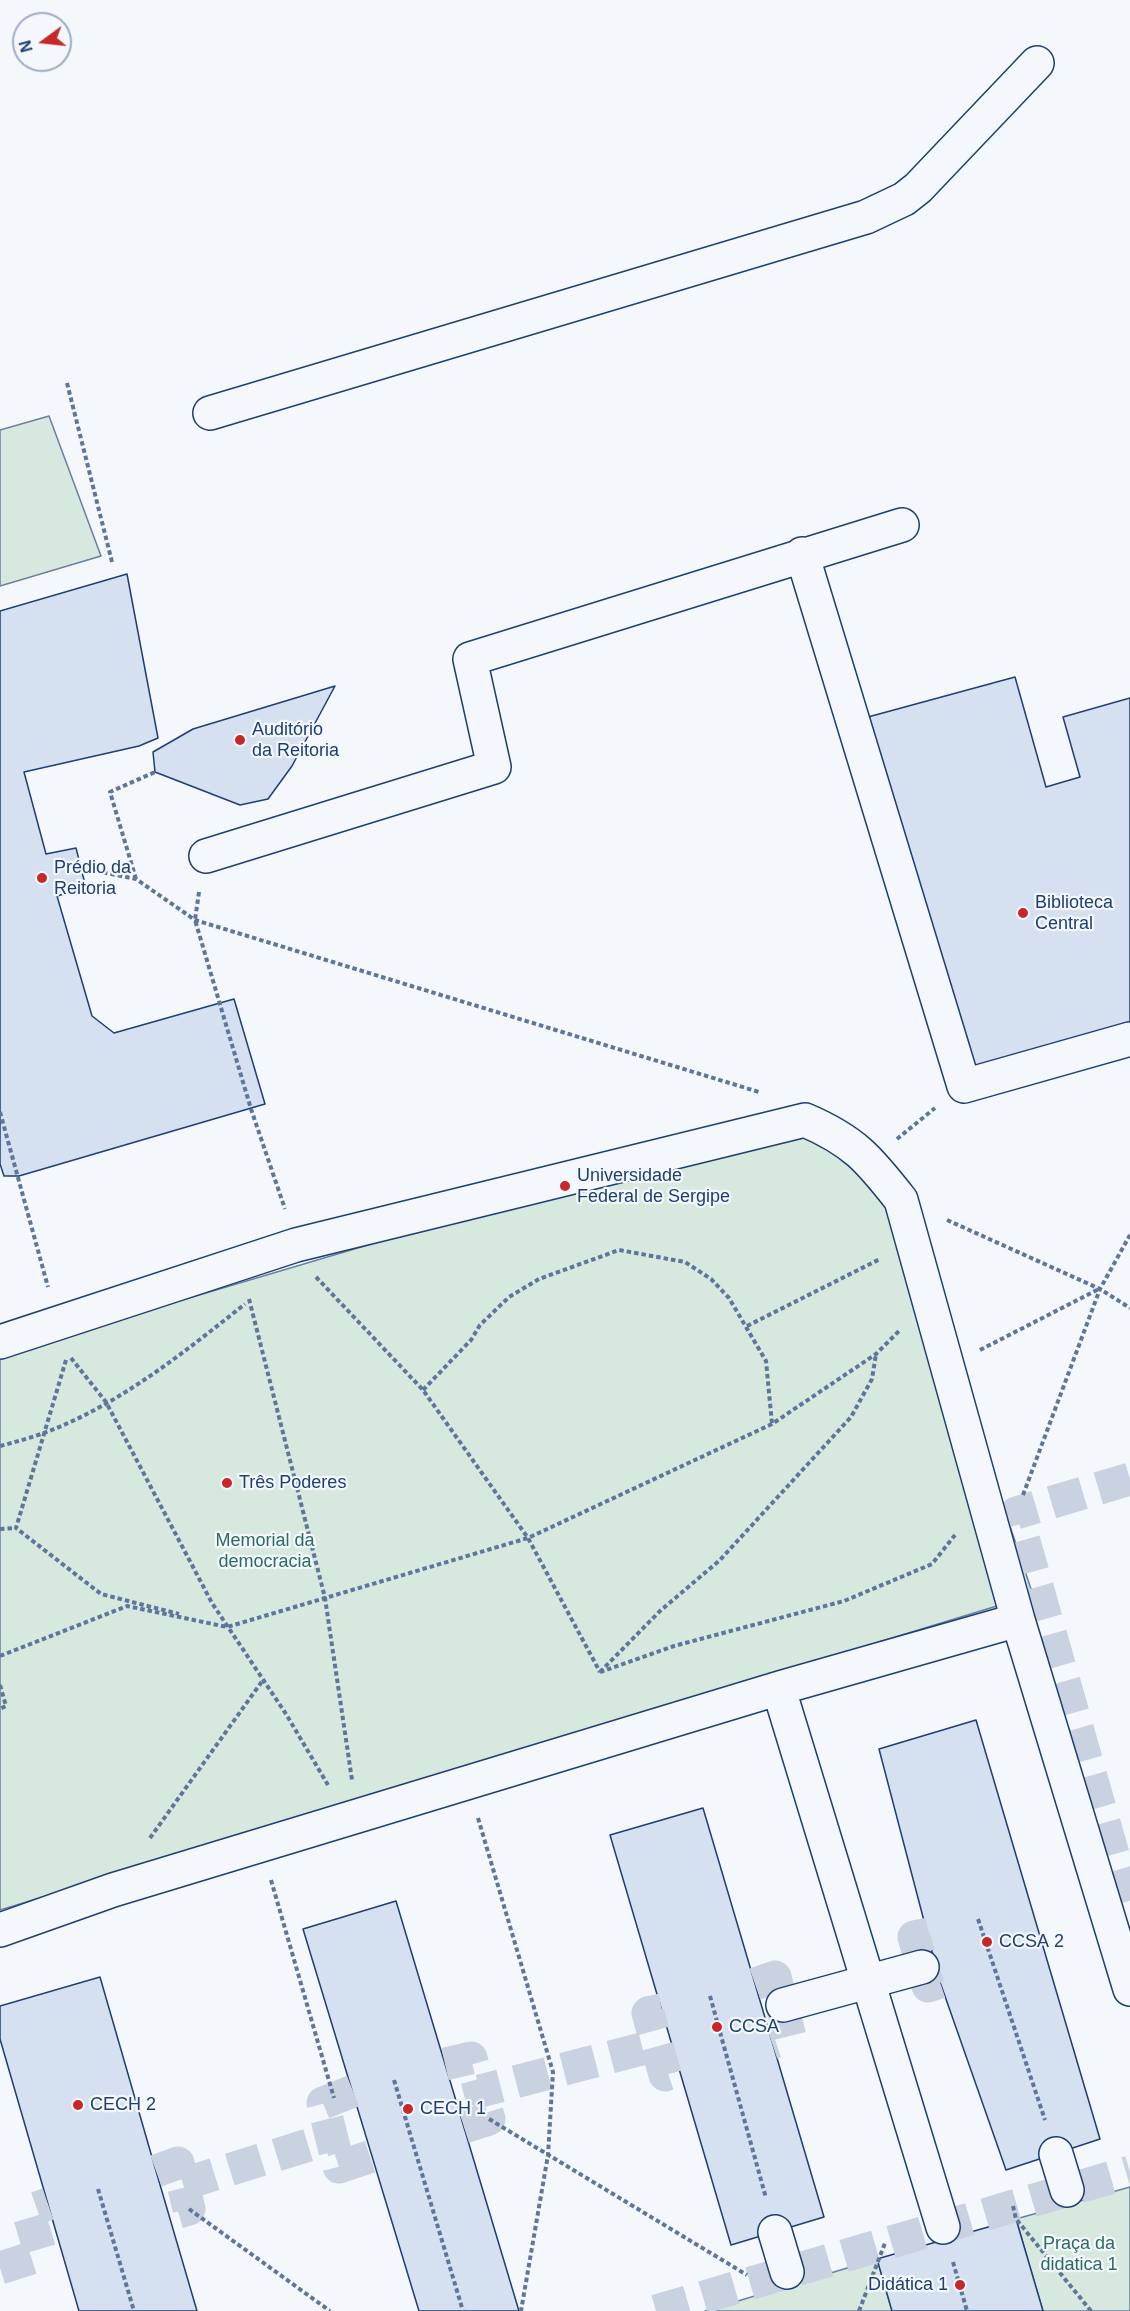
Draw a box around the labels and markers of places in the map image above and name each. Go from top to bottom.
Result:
place label: Auditório da Reitoria [252,719,339,762]
marker: Auditório da Reitoria [233,733,247,747]
place label: Prédio da Reitoria [54,857,131,900]
marker: Prédio da Reitoria [35,871,49,885]
place label: Biblioteca Central [1035,892,1113,934]
marker: Biblioteca Central [1016,906,1030,920]
place label: Universidade Federal de Sergipe [577,1165,730,1208]
marker: Universidade Federal de Sergipe [558,1179,572,1193]
place label: Três Poderes [239,1472,346,1494]
marker: Três Poderes [220,1476,234,1490]
place label: CCSA 2 [999,1931,1064,1953]
marker: CCSA 2 [980,1935,994,1949]
place label: CCSA [729,2016,779,2038]
marker: CCSA [710,2020,724,2034]
place label: CECH 2 [90,2094,156,2116]
marker: CECH 2 [71,2098,85,2112]
place label: CECH 1 [420,2098,486,2120]
marker: CECH 1 [401,2102,415,2116]
place label: Didática 1 [868,2274,948,2296]
marker: Didática 1 [953,2278,967,2292]

